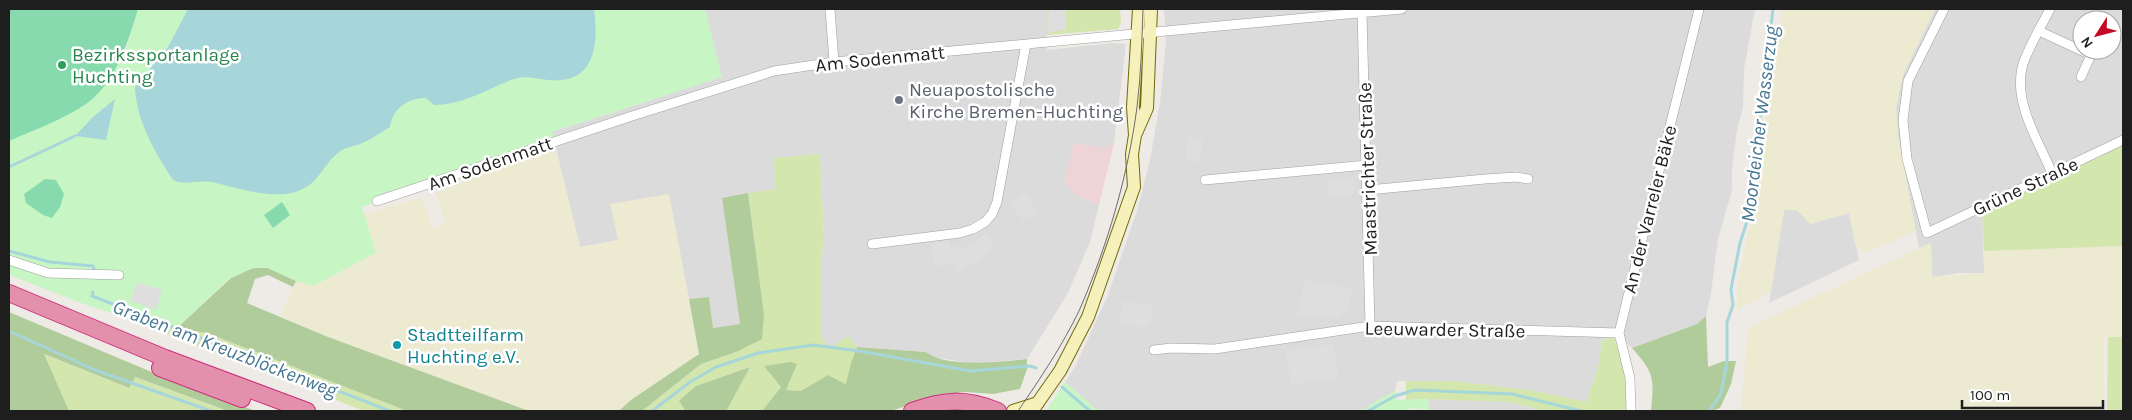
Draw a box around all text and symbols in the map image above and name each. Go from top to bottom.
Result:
north arrow [2072,10,2122,60]
water label: Moordeicher Wasserzug [1736,24,1783,224]
text: N [2077,33,2097,51]
street label: Am Sodenmatt [814,41,946,77]
place label: Bezirkssportanlage Huchting [72,44,239,88]
marker: Bezirkssportanlage Huchting [56,59,68,71]
place label: Neuapostolische Kirche Bremen-Huchting [909,79,1123,123]
street label: Maastrichter Straße [1354,82,1382,256]
marker: Neuapostolische Kirche Bremen-Huchting [893,94,905,106]
street label: An der Varreler Bäke [1618,123,1682,296]
street label: Am Sodenmatt [425,132,555,196]
street label: Grüne Straße [1969,153,2082,221]
water label: Graben am Kreuzblöckenweg [109,295,341,402]
street label: Leeuwarder Straße [1364,318,1526,342]
place label: Stadtteilfarm Huchting e.V. [407,324,524,368]
marker: Stadtteilfarm Huchting e.V. [391,339,403,351]
scale bar [1962,378,2103,410]
text: 100 m [1970,386,2010,404]

